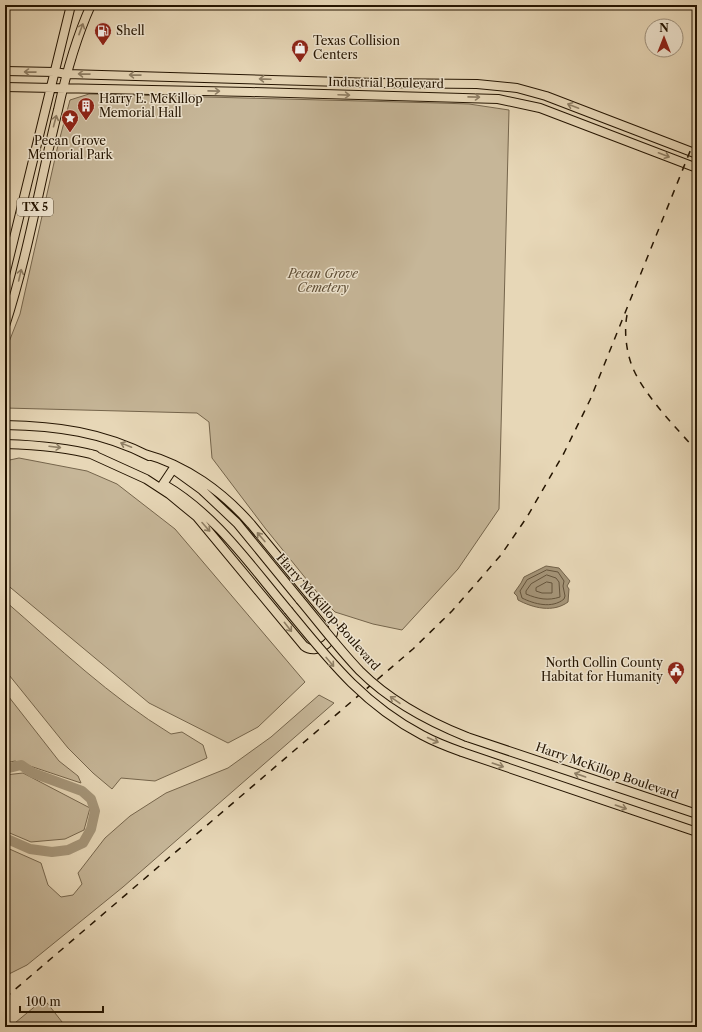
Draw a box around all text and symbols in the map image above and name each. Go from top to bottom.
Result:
north arrow [644,18,684,58]
fuel station icon: Shell [93,21,113,46]
text: N [659,21,669,35]
place label: Shell [116,23,145,38]
one-way arrow [77,24,85,36]
place label: Texas Collision Centers [313,33,400,62]
shop icon: Texas Collision Centers [290,38,310,63]
one-way arrow [24,68,37,75]
one-way arrow [78,70,91,78]
one-way arrow [129,72,142,79]
street label: Industrial Boulevard [328,74,445,91]
one-way arrow [259,75,272,82]
one-way arrow [207,87,220,95]
place label: Harry E. McKillop Memorial Hall [99,91,203,120]
one-way arrow [337,91,350,98]
one-way arrow [467,94,480,101]
building icon: Harry E. McKillop Memorial Hall [76,96,96,121]
one-way arrow [568,102,580,110]
place icon: Pecan Grove Memorial Park [60,108,80,133]
one-way arrow [51,115,59,128]
place label: Pecan Grove Memorial Park [28,133,114,162]
one-way arrow [657,152,669,160]
road number: TX 5 [17,198,53,216]
park label: Pecan Grove Cemetery [287,266,359,295]
one-way arrow [16,269,24,282]
one-way arrow [120,441,132,449]
one-way arrow [48,443,61,451]
one-way arrow [201,521,210,531]
one-way arrow [257,531,266,542]
street label: Harry McKillop Boulevard [273,550,384,674]
one-way arrow [284,622,293,633]
place label: North Collin County Habitat for Humanity [541,655,663,684]
one-way arrow [326,656,335,667]
public building icon: North Collin County Habitat for Humanity [666,660,686,685]
one-way arrow [390,696,401,704]
one-way arrow [426,737,438,744]
street label: Harry McKillop Boulevard [534,739,681,802]
one-way arrow [492,762,505,769]
one-way arrow [574,771,587,778]
one-way arrow [615,803,627,811]
scale bar [20,988,103,1014]
text: 100 m [26,994,61,1009]

